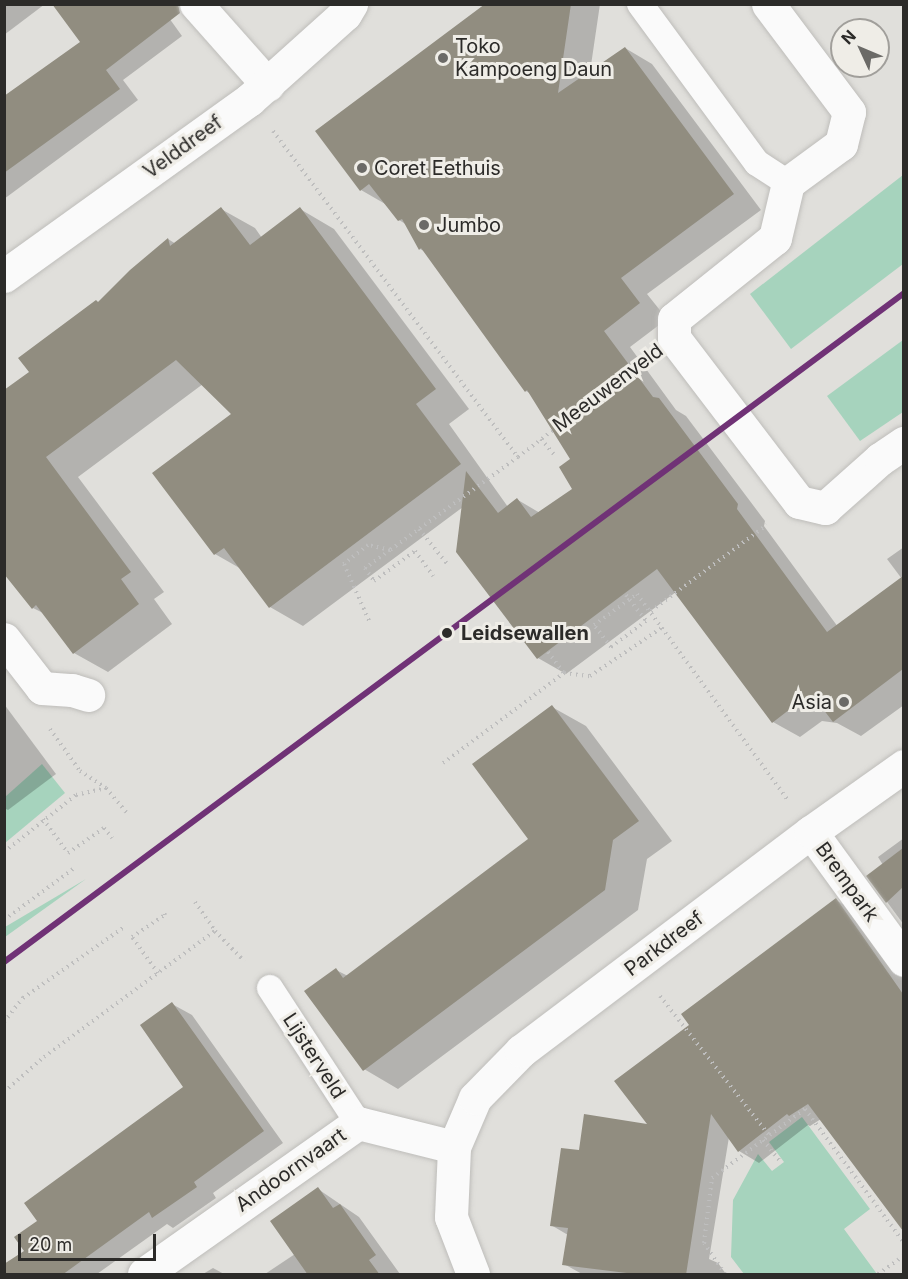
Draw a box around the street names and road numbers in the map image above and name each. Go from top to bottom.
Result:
street label: Velddreef [139,110,227,184]
street label: Meeuwenveld [548,339,668,437]
street label: Brempark [810,838,884,926]
street label: Parkdreef [620,907,708,981]
street label: Lijsterveld [278,1009,350,1103]
street label: Andoornvaart [231,1123,351,1217]

